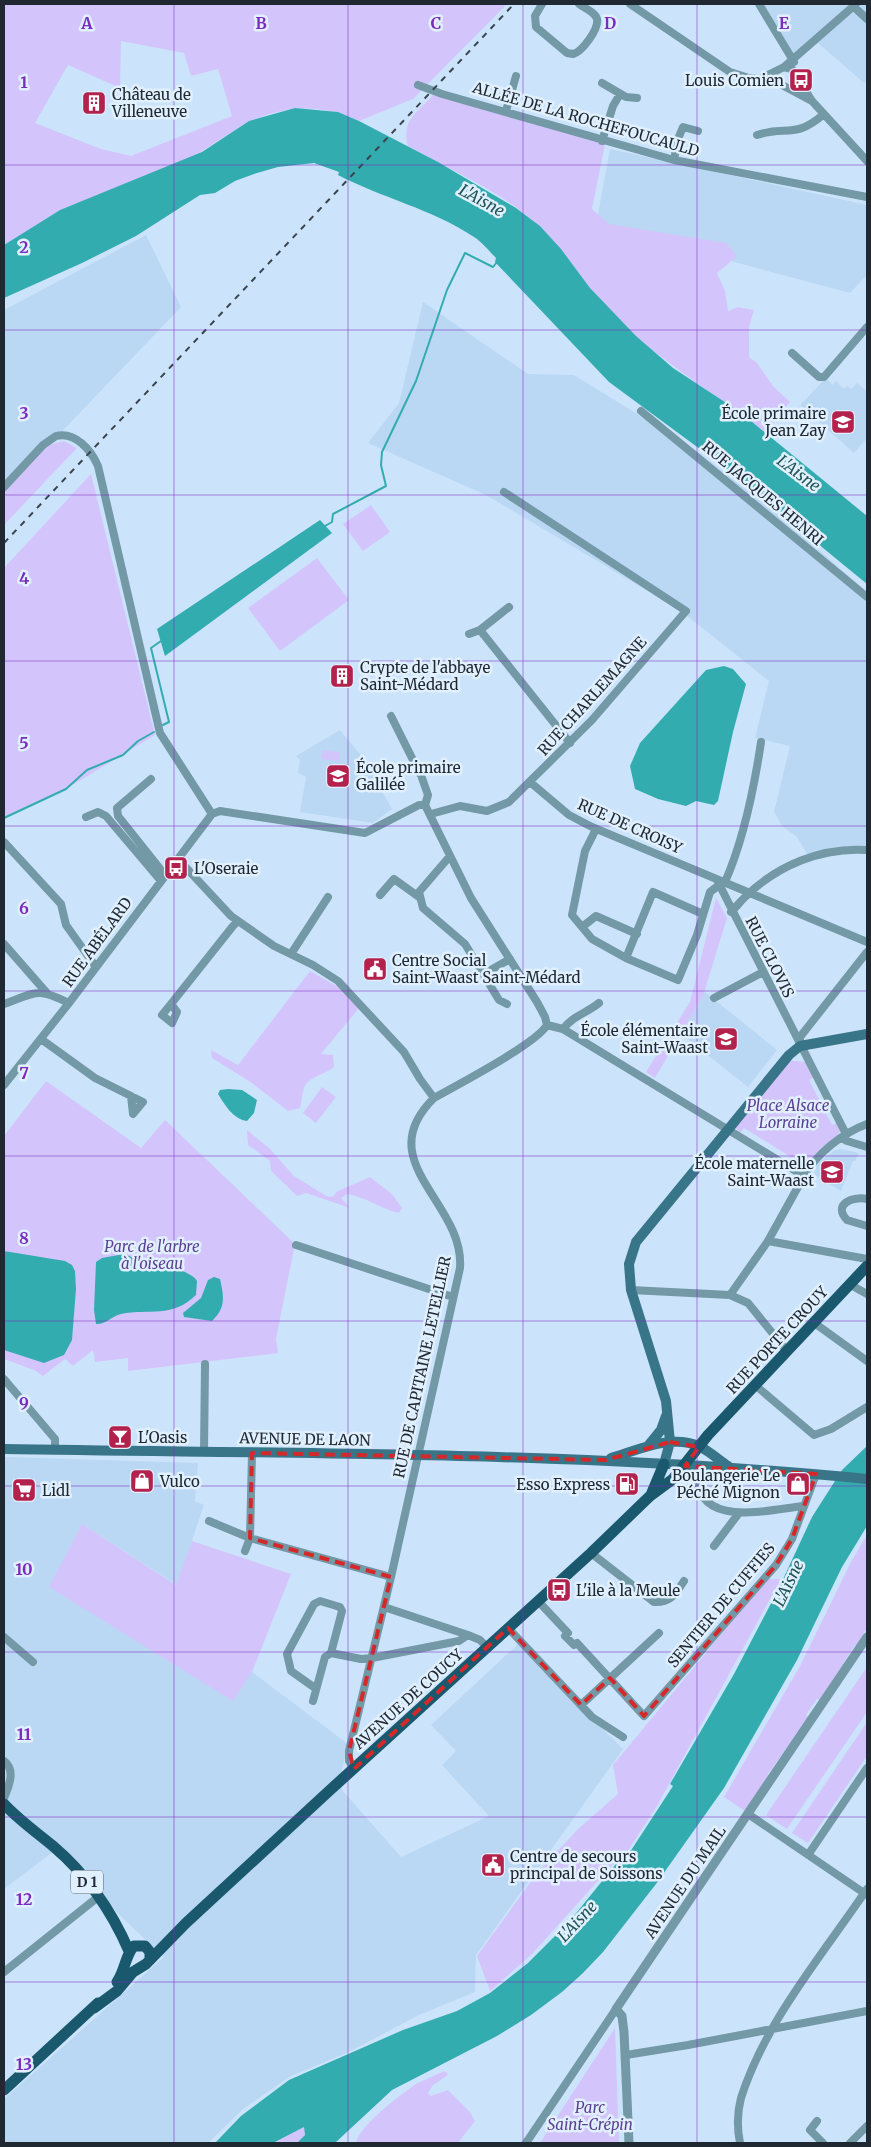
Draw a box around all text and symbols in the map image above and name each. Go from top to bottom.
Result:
text: A [80,13,93,33]
text: B [255,13,267,33]
text: C [431,13,441,33]
text: D [604,13,616,33]
text: E [779,13,790,33]
bus stop icon: Louis Comien [788,67,814,93]
place label: Louis Comien [685,71,784,90]
text: 1 [20,72,28,92]
street label: ALLÉE DE LA ROCHEFOUCAULD [470,76,702,160]
place label: Château de Villeneuve [111,85,191,121]
building icon: Château de Villeneuve [81,90,107,116]
water label: L'Aisne [456,179,508,221]
text: 2 [19,237,29,257]
text: 3 [19,403,29,423]
place label: École primaire Jean Zay [721,403,826,440]
school or university icon: École primaire Jean Zay [830,409,856,435]
street label: RUE JACQUES HENRI [698,437,828,549]
water label: L'Aisne [773,450,825,496]
text: 4 [19,568,29,588]
street label: RUE CHARLEMAGNE [534,632,651,759]
place label: Crypte de l'abbaye Saint-Médard [360,658,490,694]
building icon: Crypte de l'abbaye Saint-Médard [329,663,355,689]
text: 5 [19,733,29,753]
place label: École primaire Galilée [356,757,461,794]
school or university icon: École primaire Galilée [325,763,351,789]
street label: RUE DE CROISY [575,794,686,858]
bus stop icon: L'Oseraie [163,855,189,881]
place label: L'Oseraie [194,859,259,878]
street label: RUE ABÉLARD [57,893,136,991]
text: 6 [19,898,29,918]
street label: RUE CLOVIS [741,913,799,1001]
place label: Centre Social Saint-Waast Saint-Médard [392,951,581,987]
public building icon: Centre Social Saint-Waast Saint-Médard [362,956,388,982]
place label: École élémentaire Saint-Waast [581,1020,708,1057]
school or university icon: École élémentaire Saint-Waast [713,1026,739,1052]
text: 7 [19,1063,29,1083]
park label: Place Alsace Lorraine [747,1096,830,1132]
place label: École maternelle Saint-Waast [694,1153,814,1190]
school or university icon: École maternelle Saint-Waast [819,1159,845,1185]
text: 8 [19,1228,29,1248]
park label: Parc de l'arbre à l'oiseau [104,1237,200,1273]
street label: RUE DE CAPITAINE LETELLIER [389,1254,455,1480]
street label: RUE PORTE CROUY [722,1282,832,1398]
text: 9 [19,1393,29,1413]
bar icon: L'Oasis [107,1424,133,1450]
place label: L'Oasis [138,1428,187,1447]
street label: AVENUE DE LAON [238,1428,371,1450]
place label: Boulangerie Le Péché Mignon [672,1466,780,1502]
shop icon: Vulco [129,1468,155,1494]
fuel station icon: Esso Express [614,1471,640,1497]
shop icon: Boulangerie Le Péché Mignon [785,1471,811,1497]
place label: Vulco [159,1472,200,1491]
place label: Esso Express [516,1475,610,1494]
supermarket icon: Lidl [11,1477,37,1503]
place label: Lidl [42,1481,70,1500]
street label: SENTIER DE CUFFIES [663,1539,779,1671]
water label: L'Aisne [768,1557,808,1609]
text: 10 [15,1559,33,1579]
bus stop icon: L'ile à la Meule [546,1577,572,1603]
place label: L'ile à la Meule [576,1581,680,1600]
street label: AVENUE DE COUCY [349,1645,467,1754]
text: 11 [17,1724,32,1744]
street label: AVENUE DU MAIL [640,1822,730,1943]
place label: Centre de secours principal de Soissons [510,1847,663,1883]
public building icon: Centre de secours principal de Soissons [480,1852,506,1878]
road number: D 1 [71,1870,103,1894]
text: 12 [16,1889,32,1909]
water label: L'Aisne [553,1896,601,1946]
text: 13 [16,2054,32,2074]
park label: Parc Saint-Crépin [547,2098,633,2134]

